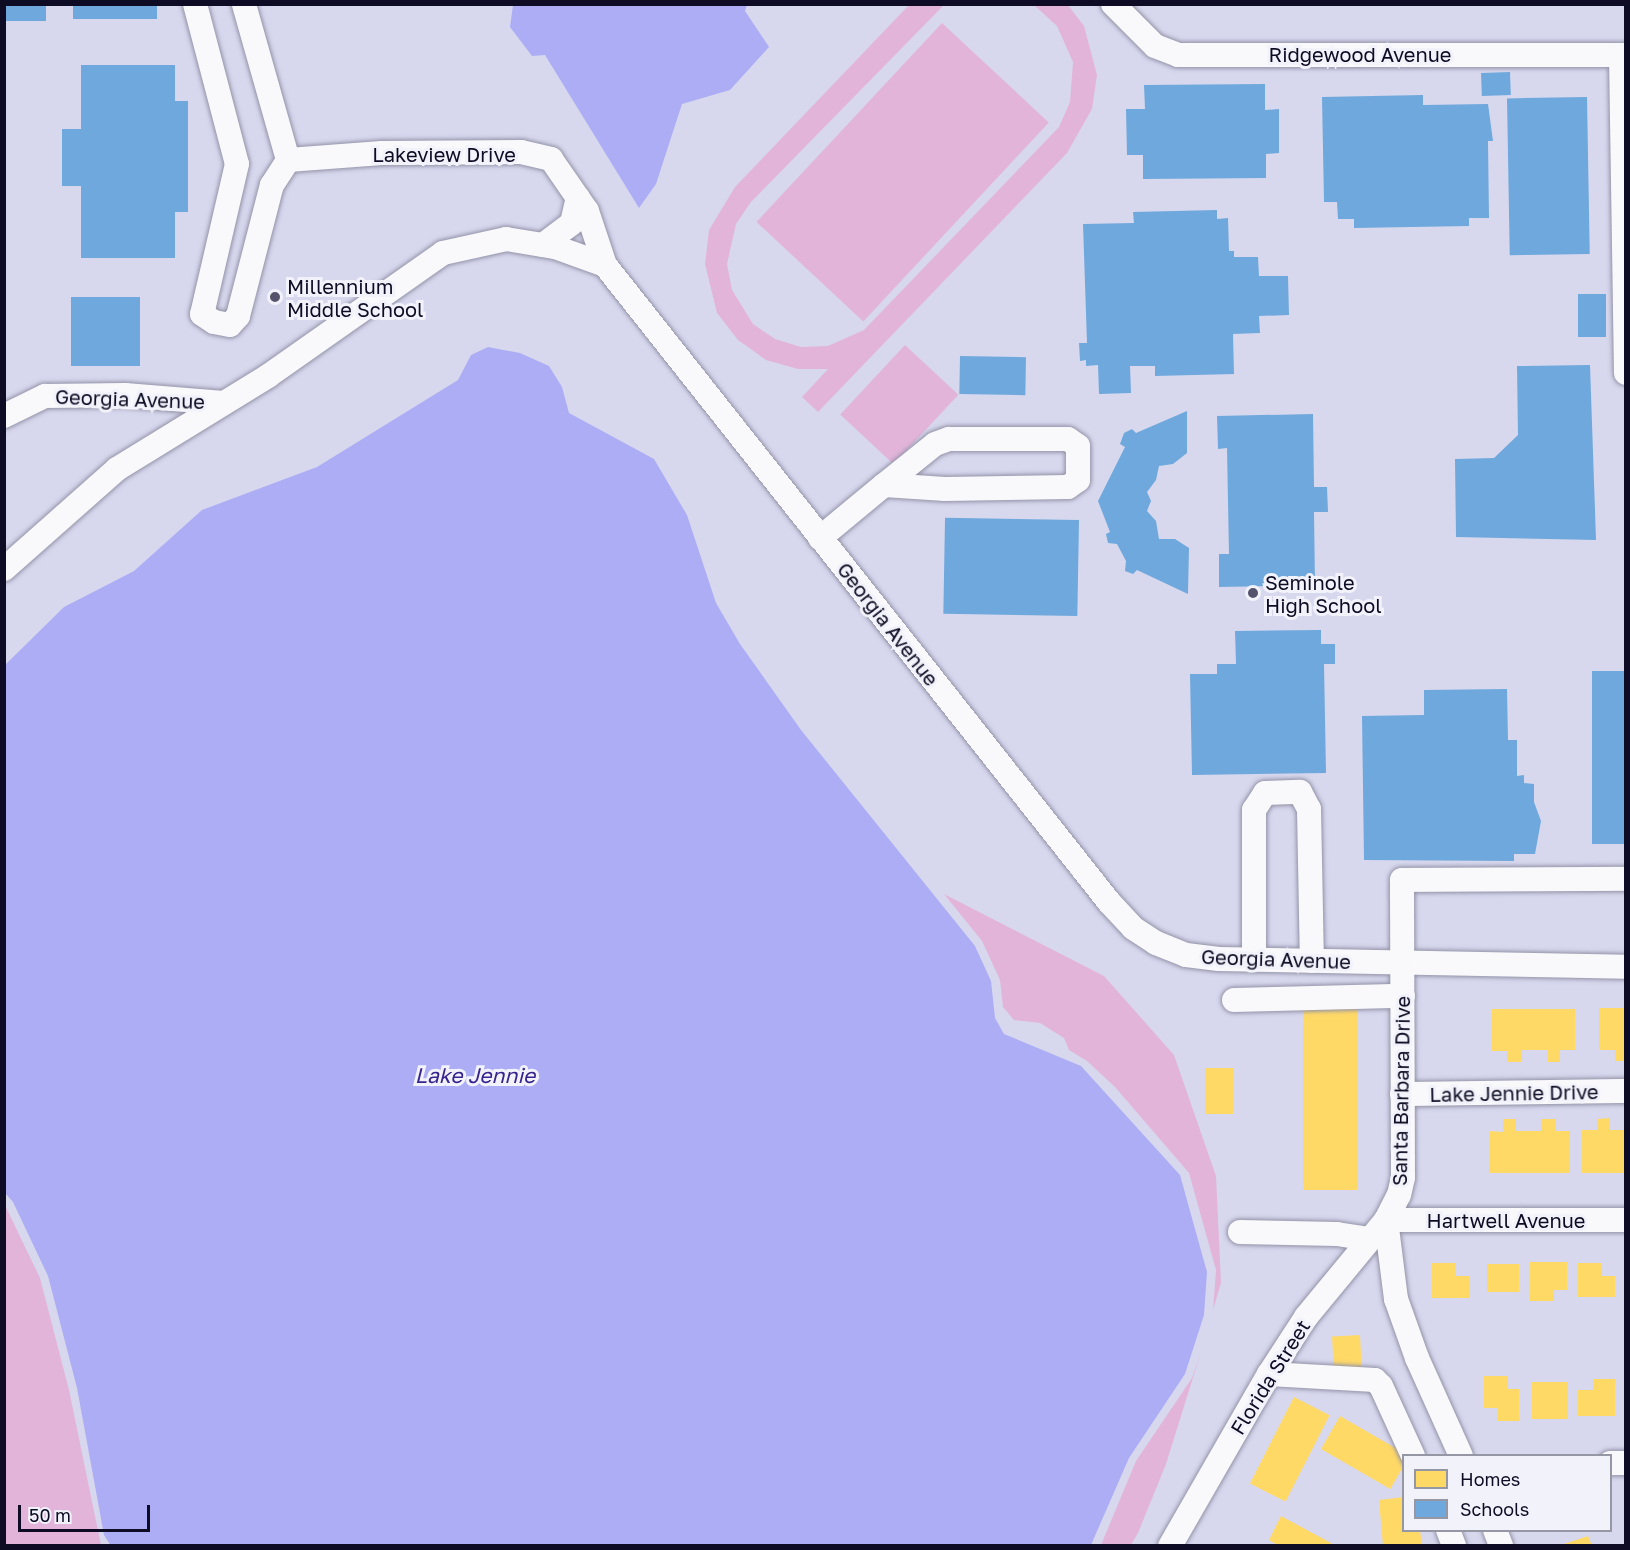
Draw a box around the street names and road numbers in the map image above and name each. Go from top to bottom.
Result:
street label: Ridgewood Avenue [1269,42,1451,66]
street label: Lakeview Drive [372,142,516,166]
street label: Georgia Avenue [55,384,205,414]
street label: Georgia Avenue [832,558,944,690]
street label: Georgia Avenue [1201,944,1351,974]
street label: Santa Barbara Drive [1387,996,1415,1186]
street label: Lake Jennie Drive [1429,1080,1599,1106]
street label: Hartwell Avenue [1427,1208,1585,1232]
street label: Florida Street [1225,1315,1315,1439]

